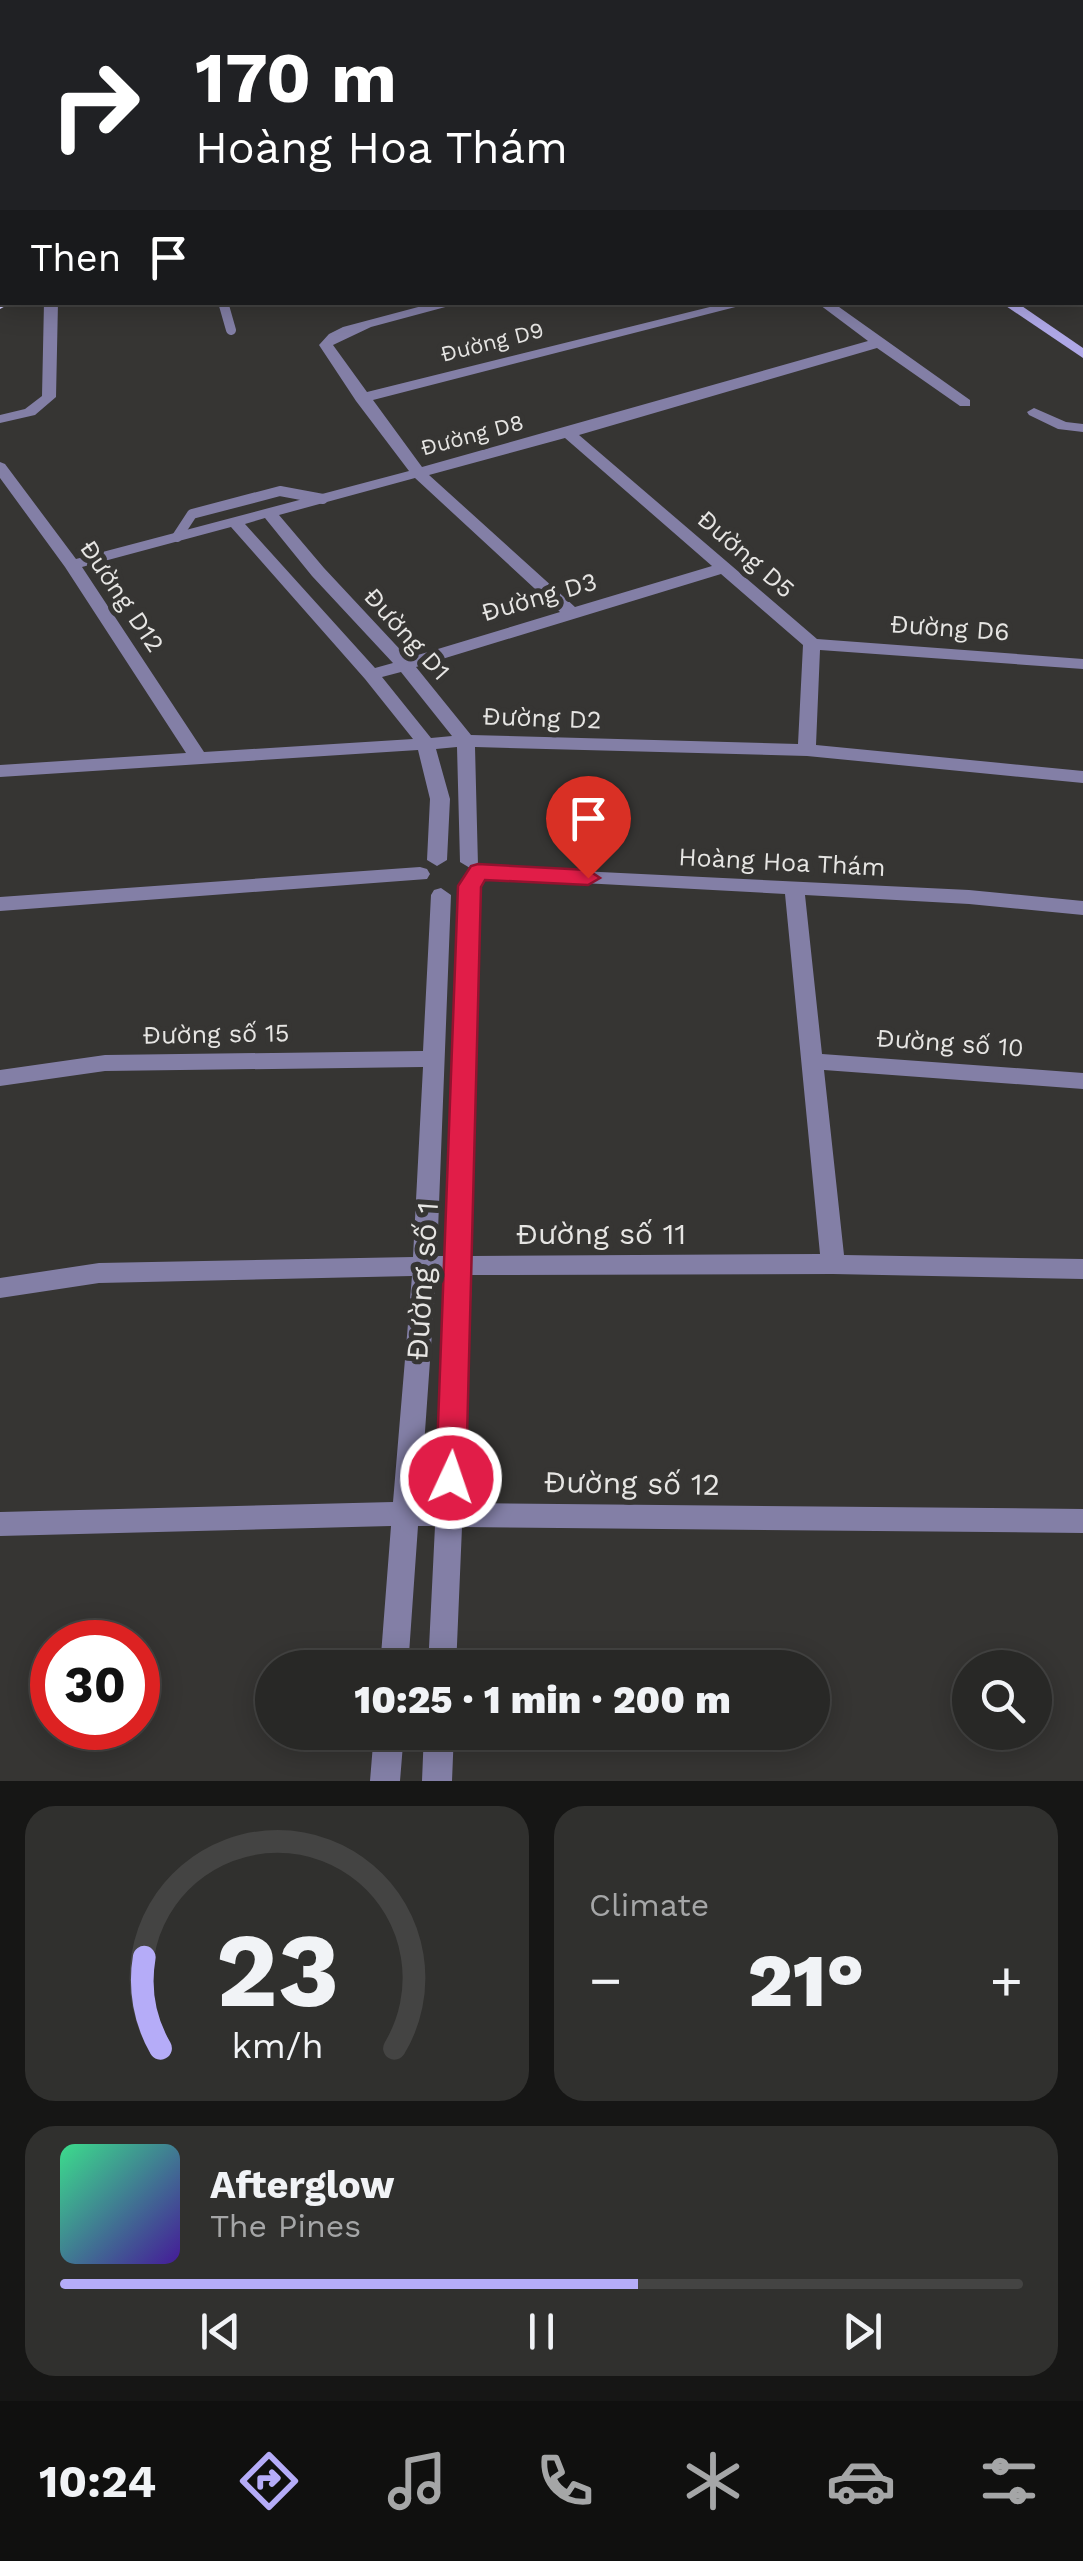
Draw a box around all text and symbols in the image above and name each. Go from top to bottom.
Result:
text: 170 m [195,37,397,119]
icon: right [30,40,160,170]
text: Hoàng Hoa Thám [195,121,568,174]
icon: arrive [141,230,196,285]
text: Then [30,236,121,280]
street label: Đường D9 [438,317,546,367]
street label: Đường D8 [418,409,526,461]
street label: Đường D5 [692,504,800,604]
street label: Đường D12 [74,535,170,657]
street label: Đường D3 [478,567,600,627]
street label: Đường D1 [358,582,456,686]
street label: Đường D6 [889,609,1011,647]
street label: Đường D2 [482,701,602,735]
pin [546,776,631,879]
icon: arrive [561,791,616,846]
street label: Hoàng Hoa Thám [678,842,886,882]
street label: Đường số 15 [142,1018,290,1050]
street label: Đường số 10 [875,1023,1025,1063]
street label: Đường số 1 [399,1201,445,1361]
street label: Đường số 11 [516,1216,686,1251]
position arrow [399,1426,503,1530]
street label: Đường số 12 [544,1464,720,1502]
speed limit sign: 30 [30,1620,160,1750]
map controls [952,1650,1052,1750]
button: search [952,1650,1052,1750]
text: 10:25 · 1 min · 200 m [354,1678,731,1722]
text: Climate [589,1886,709,1924]
text: 23 [215,1909,339,2031]
text: 21° [748,1936,864,2024]
text: − [589,1948,622,2012]
text: + [990,1948,1023,2012]
text: km/h [231,2025,323,2067]
text: Afterglow [210,2163,395,2207]
text: The Pines [210,2207,361,2245]
icon: previous [193,2304,248,2359]
icon: pause [514,2304,569,2359]
icon: next [835,2304,890,2359]
icon: directions [234,2446,304,2516]
icon: music [382,2446,452,2516]
icon: phone [530,2446,600,2516]
icon: climate [678,2446,748,2516]
icon: car [826,2446,896,2516]
icon: filters [974,2446,1044,2516]
text: 10:24 [39,2455,156,2508]

